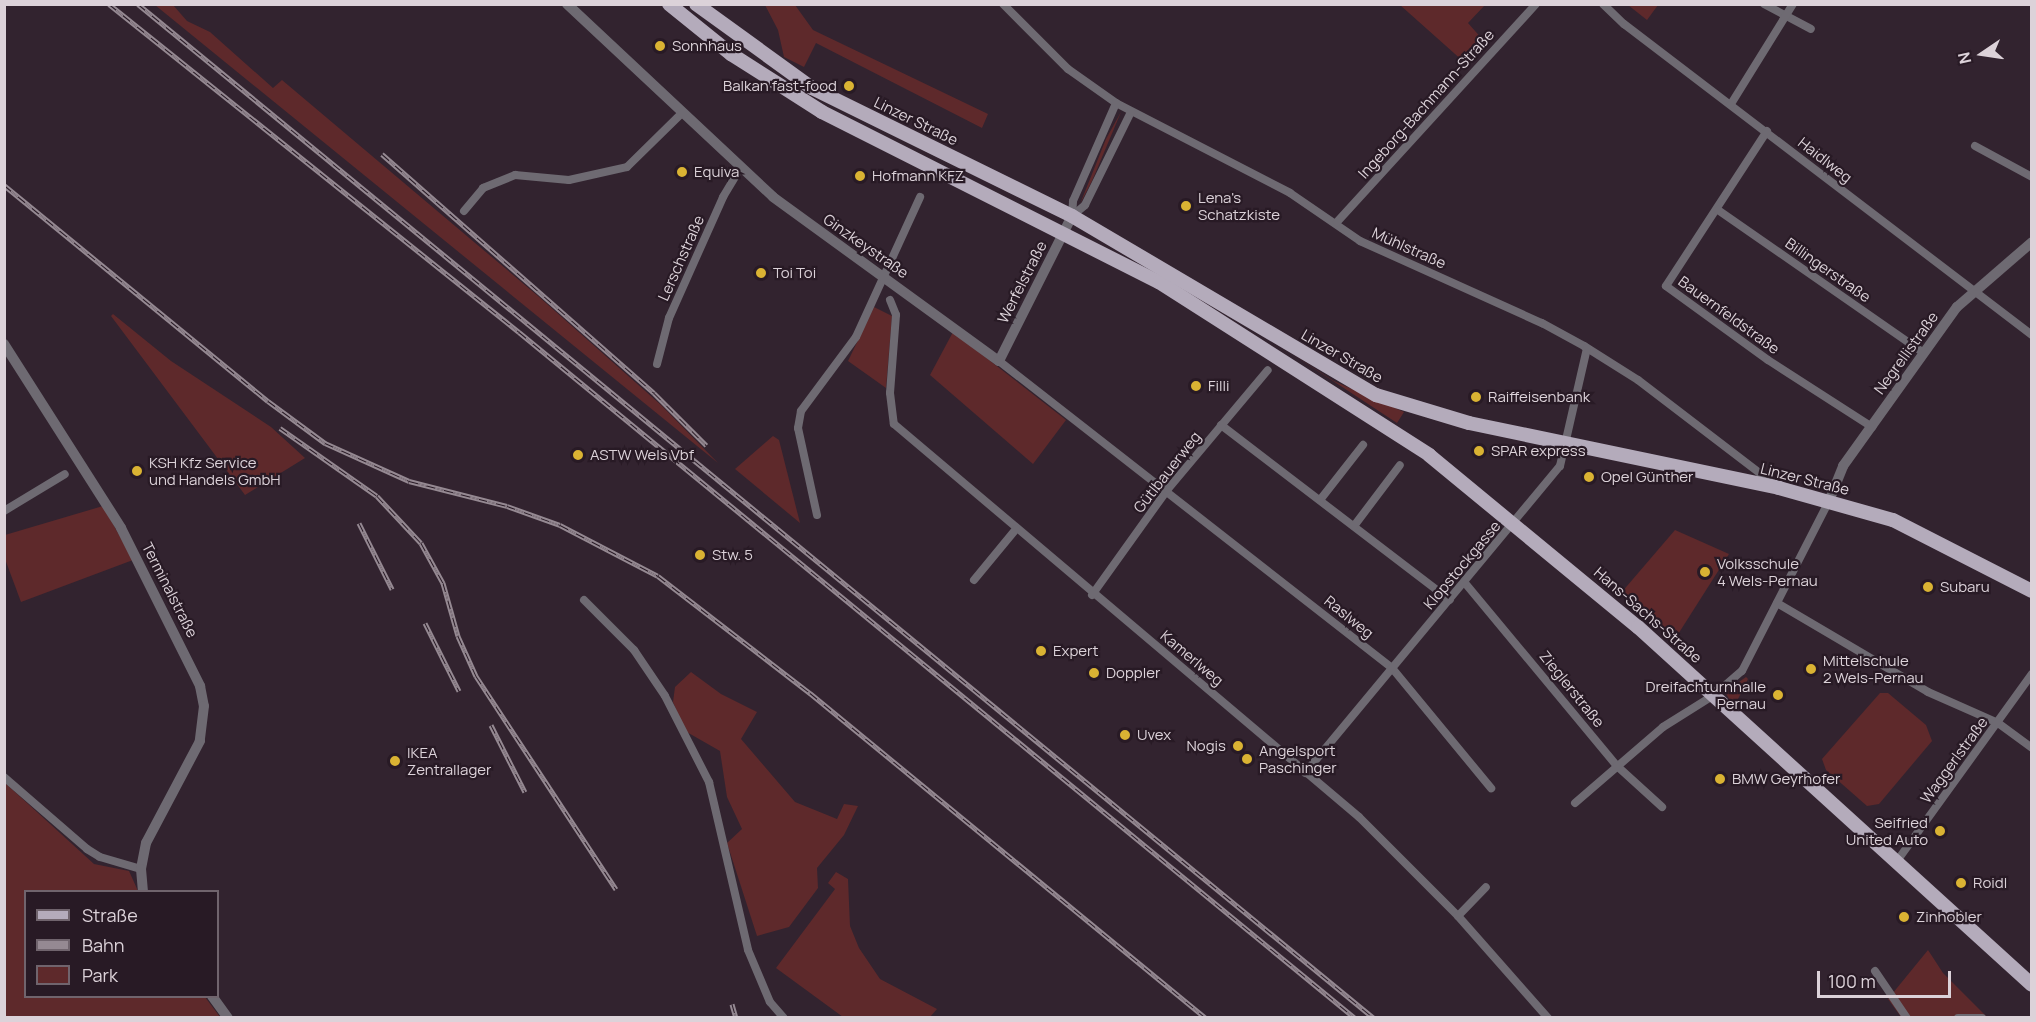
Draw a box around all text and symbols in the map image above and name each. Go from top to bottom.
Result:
north arrow [1952,24,2012,84]
street label: Ingeborg-Bachmann-Straße [1354,26,1498,182]
place label: Sonnhaus [672,37,742,55]
marker: Sonnhaus [653,39,667,53]
text: N [1952,50,1976,66]
place label: Balkan fast-food [723,77,837,95]
marker: Balkan fast-food [842,79,856,93]
street label: Linzer Straße [871,93,961,149]
street label: Haidlweg [1794,133,1856,187]
place label: Equiva [694,163,739,181]
marker: Equiva [675,165,689,179]
place label: Hofmann KFZ [872,167,964,185]
marker: Hofmann KFZ [853,169,867,183]
place label: Lena's Schatzkiste [1198,188,1280,223]
marker: Lena's Schatzkiste [1179,199,1193,213]
street label: Ginzkeystraße [820,210,912,282]
street label: Lerschstraße [654,212,708,304]
street label: Mühlstraße [1369,224,1449,272]
street label: Billingerstraße [1782,234,1874,306]
street label: Werfelstraße [994,238,1050,326]
place label: Toi Toi [773,264,816,282]
marker: Toi Toi [754,266,768,280]
street label: Bauernfeldstraße [1675,272,1783,358]
street label: Negrellistraße [1870,308,1942,398]
street label: Linzer Straße [1298,325,1386,387]
place label: Filli [1208,377,1230,395]
marker: Filli [1189,379,1203,393]
place label: Raiffeisenbank [1488,388,1590,406]
marker: Raiffeisenbank [1469,390,1483,404]
street label: Gütlbauerweg [1130,428,1204,516]
place label: SPAR express [1491,442,1586,460]
marker: SPAR express [1472,444,1486,458]
place label: ASTW Wels Vbf [590,446,694,464]
marker: ASTW Wels Vbf [571,448,585,462]
place label: KSH Kfz Service und Handels GmbH [149,453,281,488]
street label: Linzer Straße [1759,459,1851,499]
marker: KSH Kfz Service und Handels GmbH [130,464,144,478]
place label: Opel Günther [1601,468,1693,486]
marker: Opel Günther [1582,470,1596,484]
street label: Klopstockgasse [1420,517,1504,613]
street label: Terminalstraße [138,540,202,640]
place label: Stw. 5 [712,546,753,564]
marker: Stw. 5 [693,548,707,562]
place label: Volksschule 4 Wels-Pernau [1717,554,1818,589]
street label: Hans-Sachs-Straße [1590,563,1706,667]
marker: Volksschule 4 Wels-Pernau [1698,565,1712,579]
place label: Subaru [1940,578,1990,596]
marker: Subaru [1921,580,1935,594]
street label: Raslweg [1321,592,1377,642]
street label: Kamerlweg [1157,627,1227,689]
place label: Expert [1053,642,1099,660]
marker: Expert [1034,644,1048,658]
street label: Zieglerstraße [1536,647,1608,731]
place label: Mittelschule 2 Wels-Pernau [1823,651,1923,686]
marker: Mittelschule 2 Wels-Pernau [1804,662,1818,676]
place label: Doppler [1106,664,1160,682]
marker: Doppler [1087,666,1101,680]
place label: Dreifachturnhalle Pernau [1646,677,1766,712]
marker: Dreifachturnhalle Pernau [1771,688,1785,702]
street label: Waggerlstraße [1917,713,1991,807]
place label: Uvex [1137,726,1171,744]
marker: Uvex [1118,728,1132,742]
place label: Nogis [1187,737,1226,755]
marker: Nogis [1231,739,1245,753]
place label: Angelsport Paschinger [1259,741,1337,776]
place label: IKEA Zentrallager [407,743,492,778]
marker: Angelsport Paschinger [1240,752,1254,766]
marker: IKEA Zentrallager [388,754,402,768]
place label: BMW Geyrhofer [1732,770,1840,788]
marker: BMW Geyrhofer [1713,772,1727,786]
place label: Seifried United Auto [1846,813,1928,848]
marker: Seifried United Auto [1933,824,1947,838]
place label: Roidl [1973,874,2007,892]
marker: Roidl [1954,876,1968,890]
legend [24,890,219,998]
text: Straße [82,903,138,927]
place label: Zinhobler [1916,908,1982,926]
marker: Zinhobler [1897,910,1911,924]
text: Bahn [82,933,124,957]
scale bar [1820,959,1954,997]
text: Park [82,963,118,987]
text: 100 m [1828,969,1876,993]

